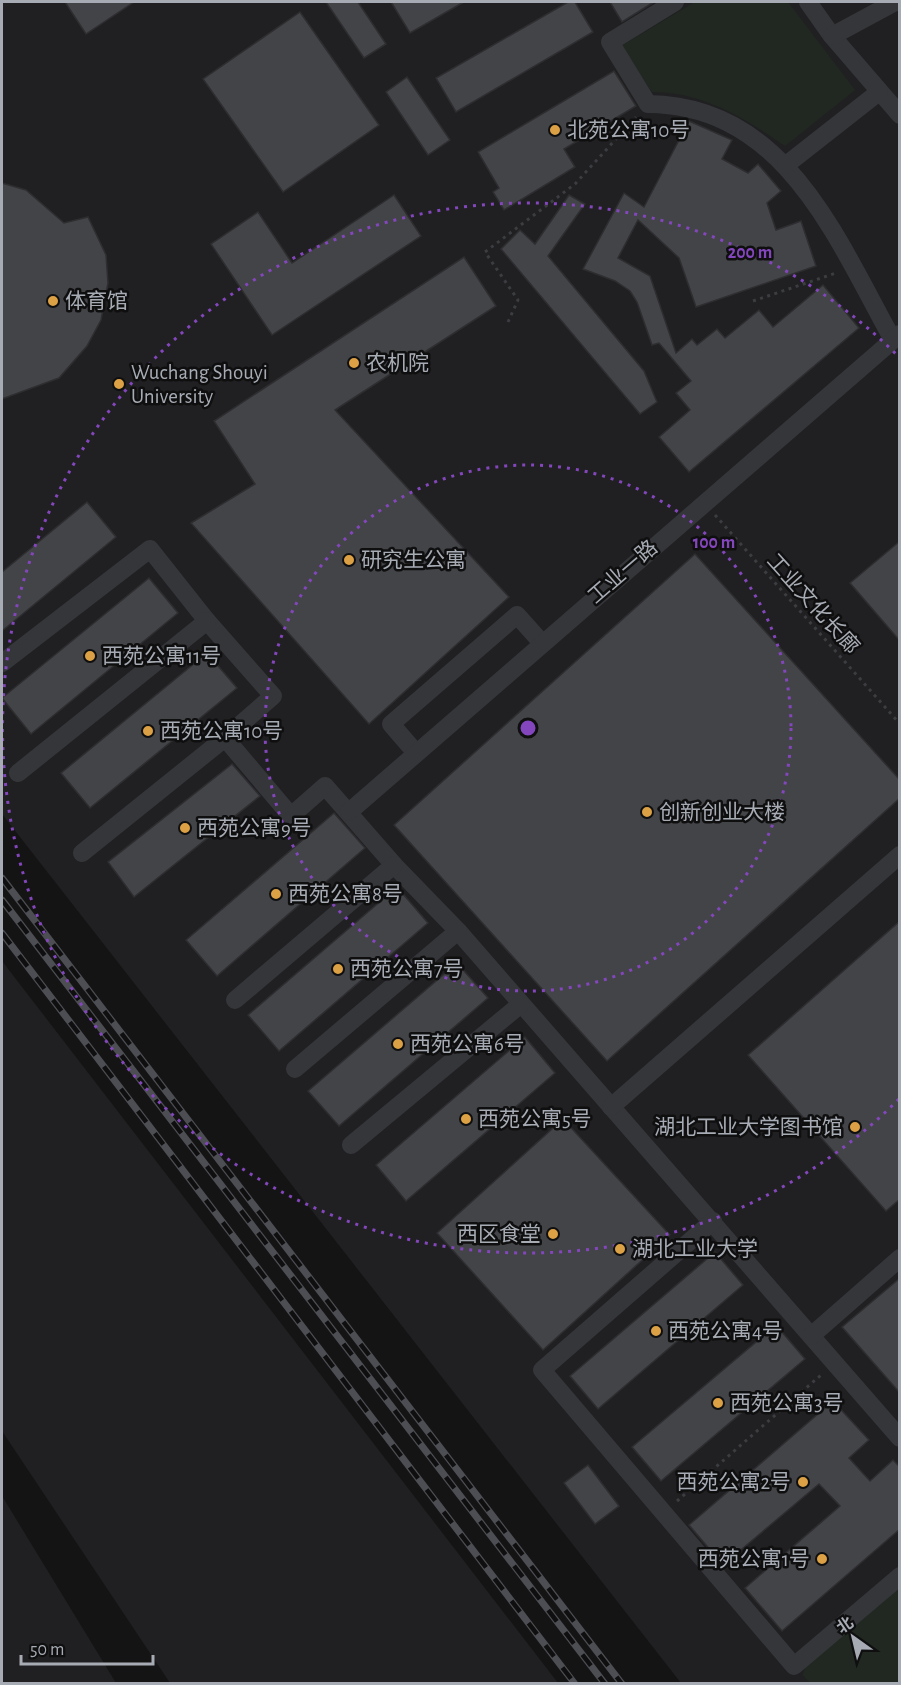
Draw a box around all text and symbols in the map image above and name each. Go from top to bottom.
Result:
place label: 北苑公寓10号 [567,119,690,141]
marker: 北苑公寓10号 [548,123,562,137]
text: 200 m [728,244,772,262]
place label: 体育馆 [65,290,128,312]
marker: 体育馆 [46,294,60,308]
place label: 农机院 [366,352,429,374]
marker: 农机院 [347,356,361,370]
place label: Wuchang Shouyi University [131,362,268,407]
marker: Wuchang Shouyi University [112,377,126,391]
text: 100 m [693,534,735,552]
street label: 工业一路 [584,536,662,607]
place label: 研究生公寓 [361,549,466,571]
street label: 工业文化长廊 [763,549,864,658]
marker: 研究生公寓 [342,553,356,567]
place label: 西苑公寓11号 [102,645,221,667]
marker: 西苑公寓11号 [83,649,97,663]
centre of rings [518,718,538,738]
place label: 西苑公寓10号 [160,720,283,742]
marker: 西苑公寓10号 [141,724,155,738]
place label: 创新创业大楼 [659,801,785,823]
marker: 创新创业大楼 [640,805,654,819]
place label: 西苑公寓9号 [197,817,312,839]
marker: 西苑公寓9号 [178,821,192,835]
place label: 西苑公寓8号 [288,883,403,905]
marker: 西苑公寓8号 [269,887,283,901]
place label: 西苑公寓7号 [350,958,464,980]
marker: 西苑公寓7号 [331,962,345,976]
place label: 西苑公寓6号 [410,1033,525,1055]
marker: 西苑公寓6号 [391,1037,405,1051]
place label: 西苑公寓5号 [478,1108,592,1130]
marker: 西苑公寓5号 [459,1112,473,1126]
place label: 湖北工业大学图书馆 [654,1116,843,1138]
marker: 湖北工业大学图书馆 [848,1120,862,1134]
place label: 西区食堂 [457,1223,541,1245]
marker: 西区食堂 [546,1227,560,1241]
place label: 湖北工业大学 [632,1238,758,1260]
marker: 湖北工业大学 [613,1242,627,1256]
place label: 西苑公寓4号 [668,1320,783,1342]
marker: 西苑公寓4号 [649,1324,663,1338]
place label: 西苑公寓3号 [730,1392,844,1414]
marker: 西苑公寓3号 [711,1396,725,1410]
place label: 西苑公寓2号 [676,1471,791,1493]
marker: 西苑公寓2号 [796,1475,810,1489]
place label: 西苑公寓1号 [698,1548,810,1570]
marker: 西苑公寓1号 [815,1552,829,1566]
north arrow [823,1607,883,1667]
text: 北 [833,1613,856,1637]
scale bar [21,1628,153,1666]
text: 50 m [30,1641,64,1659]

